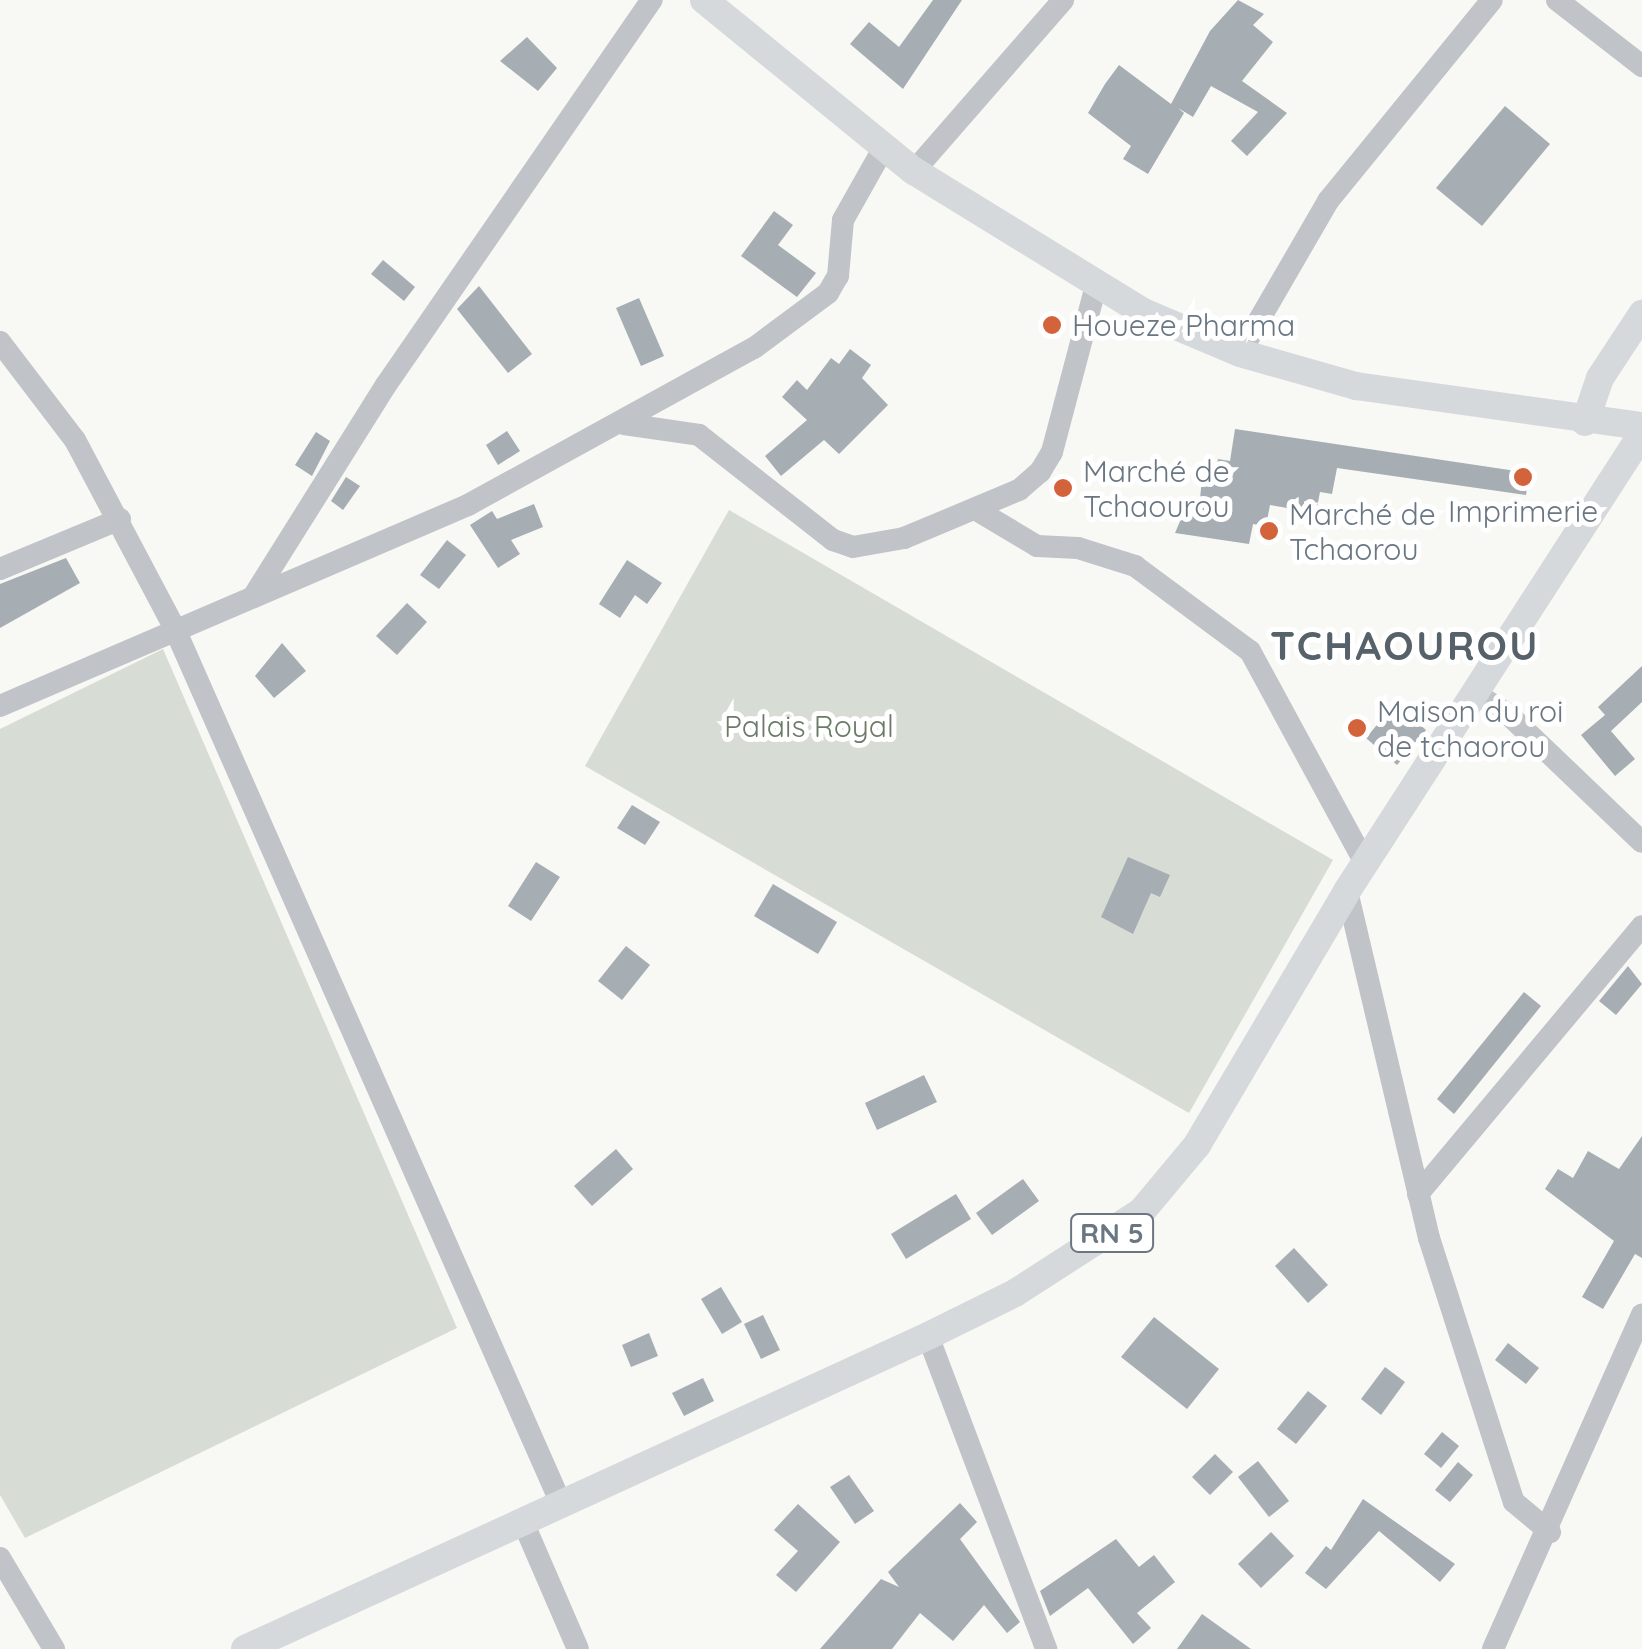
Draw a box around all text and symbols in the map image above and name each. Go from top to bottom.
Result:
place label: Houeze Pharma [1072,307,1295,343]
marker: Houeze Pharma [1041,314,1063,336]
place label: Marché de Tchaourou [1083,453,1230,524]
marker: Imprimerie [1512,466,1534,488]
marker: Marché de Tchaourou [1052,477,1074,499]
place label: Imprimerie [1448,493,1598,529]
place label: Marché de Tchaorou [1289,496,1436,566]
marker: Marché de Tchaorou [1258,520,1280,542]
district label: TCHAOUROU [1270,621,1540,669]
place label: Maison du roi de tchaorou [1377,693,1563,764]
park label: Palais Royal [724,708,894,744]
marker: Maison du roi de tchaorou [1346,717,1368,739]
road number: RN 5 [1070,1210,1154,1256]

